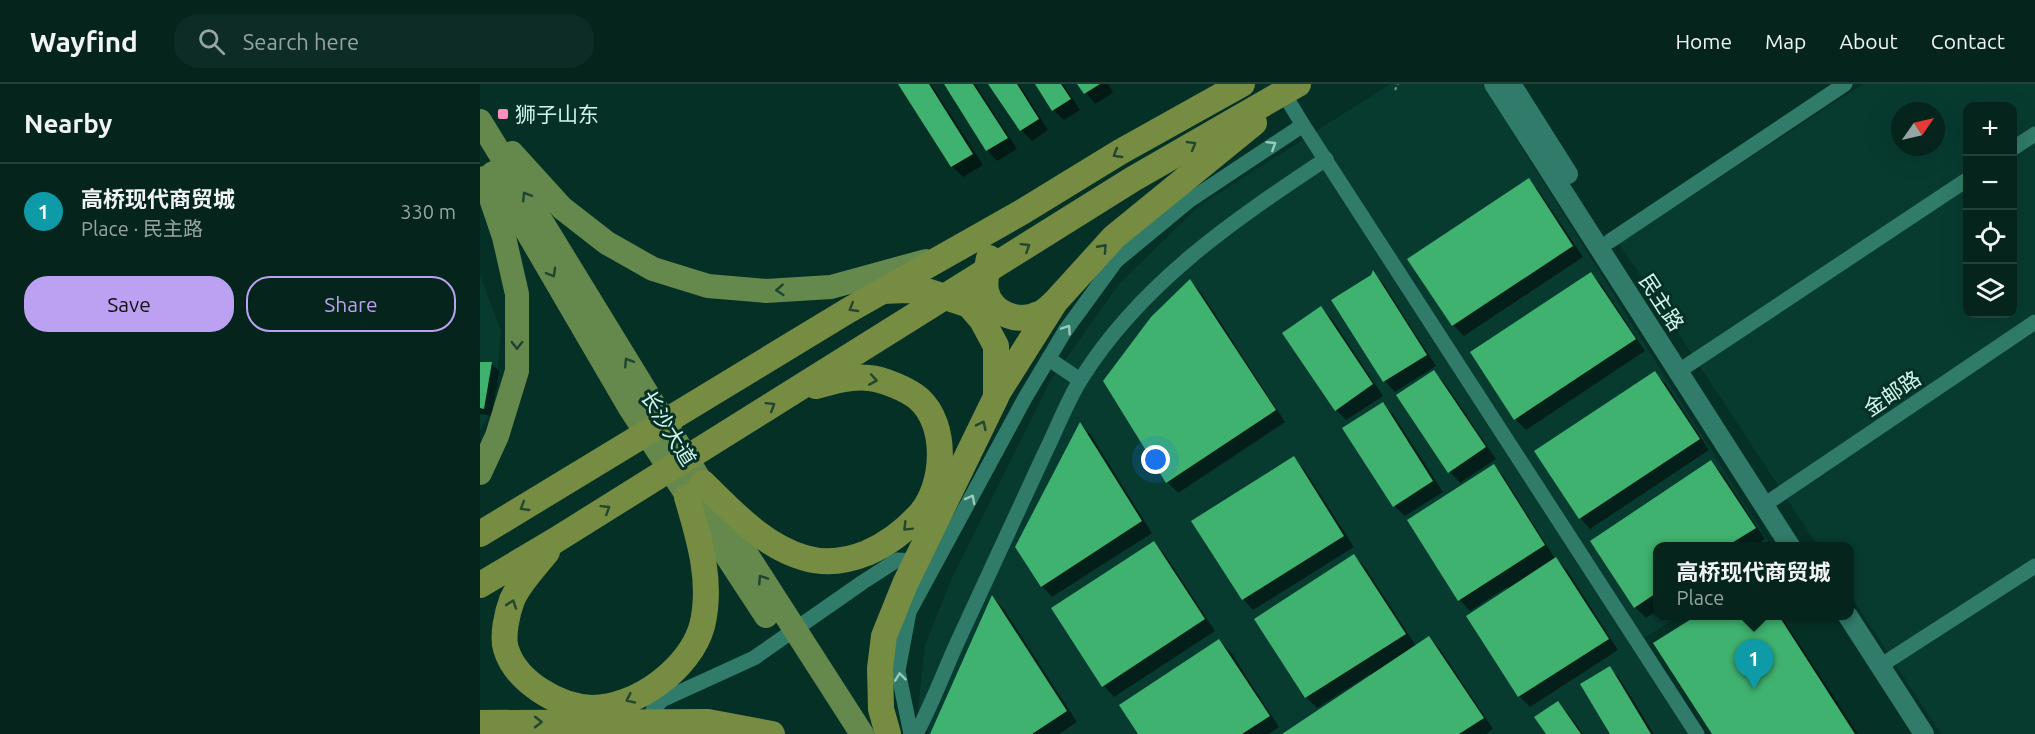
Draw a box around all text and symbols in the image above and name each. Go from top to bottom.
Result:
search box [174,14,594,68]
icon: search [195,25,228,58]
text: Wayfind [30,26,138,57]
text: Search here [243,29,359,54]
text: Home [1675,29,1732,53]
text: Map [1765,29,1806,53]
text: About [1839,29,1898,53]
text: Contact [1931,29,2005,53]
place label: 狮子山东 [515,102,599,126]
north arrow [1891,102,1945,156]
map controls [1963,102,2017,318]
button: + [1963,102,2017,156]
marker: 狮子山东 [496,107,510,121]
text: Nearby [24,109,112,138]
one-way arrow [1266,140,1276,152]
one-way arrow [1186,141,1196,152]
one-way arrow [1113,146,1123,158]
button: − [1963,156,2017,210]
text: 高桥现代商贸城 [81,186,235,211]
one-way arrow [523,191,534,202]
text: 1 [38,200,49,223]
text: 330 m [400,200,456,223]
button: locate [1963,210,2017,264]
text: Place · 民主路 [81,217,203,240]
one-way arrow [1020,242,1030,254]
one-way arrow [1096,244,1107,255]
button: layers [1963,264,2017,318]
one-way arrow [544,267,556,277]
street label: 民主路 [1635,269,1689,335]
button: Save [24,276,234,332]
button: Share [246,276,456,332]
one-way arrow [776,284,785,297]
one-way arrow [849,300,859,312]
one-way arrow [1060,325,1071,336]
one-way arrow [511,340,523,349]
one-way arrow [624,358,636,368]
street label: 金邮路 [1859,365,1925,421]
one-way arrow [868,373,877,385]
street label: 长沙大道 [637,386,701,470]
one-way arrow [765,401,775,413]
one-way arrow [974,421,986,432]
your location [1141,445,1170,474]
one-way arrow [964,494,975,505]
one-way arrow [520,499,530,511]
one-way arrow [600,505,610,517]
one-way arrow [903,520,914,531]
popup [1653,542,1854,620]
text: 高桥现代商贸城 [1676,559,1831,584]
one-way arrow [757,575,769,585]
text: Place [1676,586,1724,609]
one-way arrow [505,599,518,610]
pin: 1 [1734,640,1774,689]
one-way arrow [894,672,906,681]
one-way arrow [625,692,636,704]
one-way arrow [534,716,543,728]

